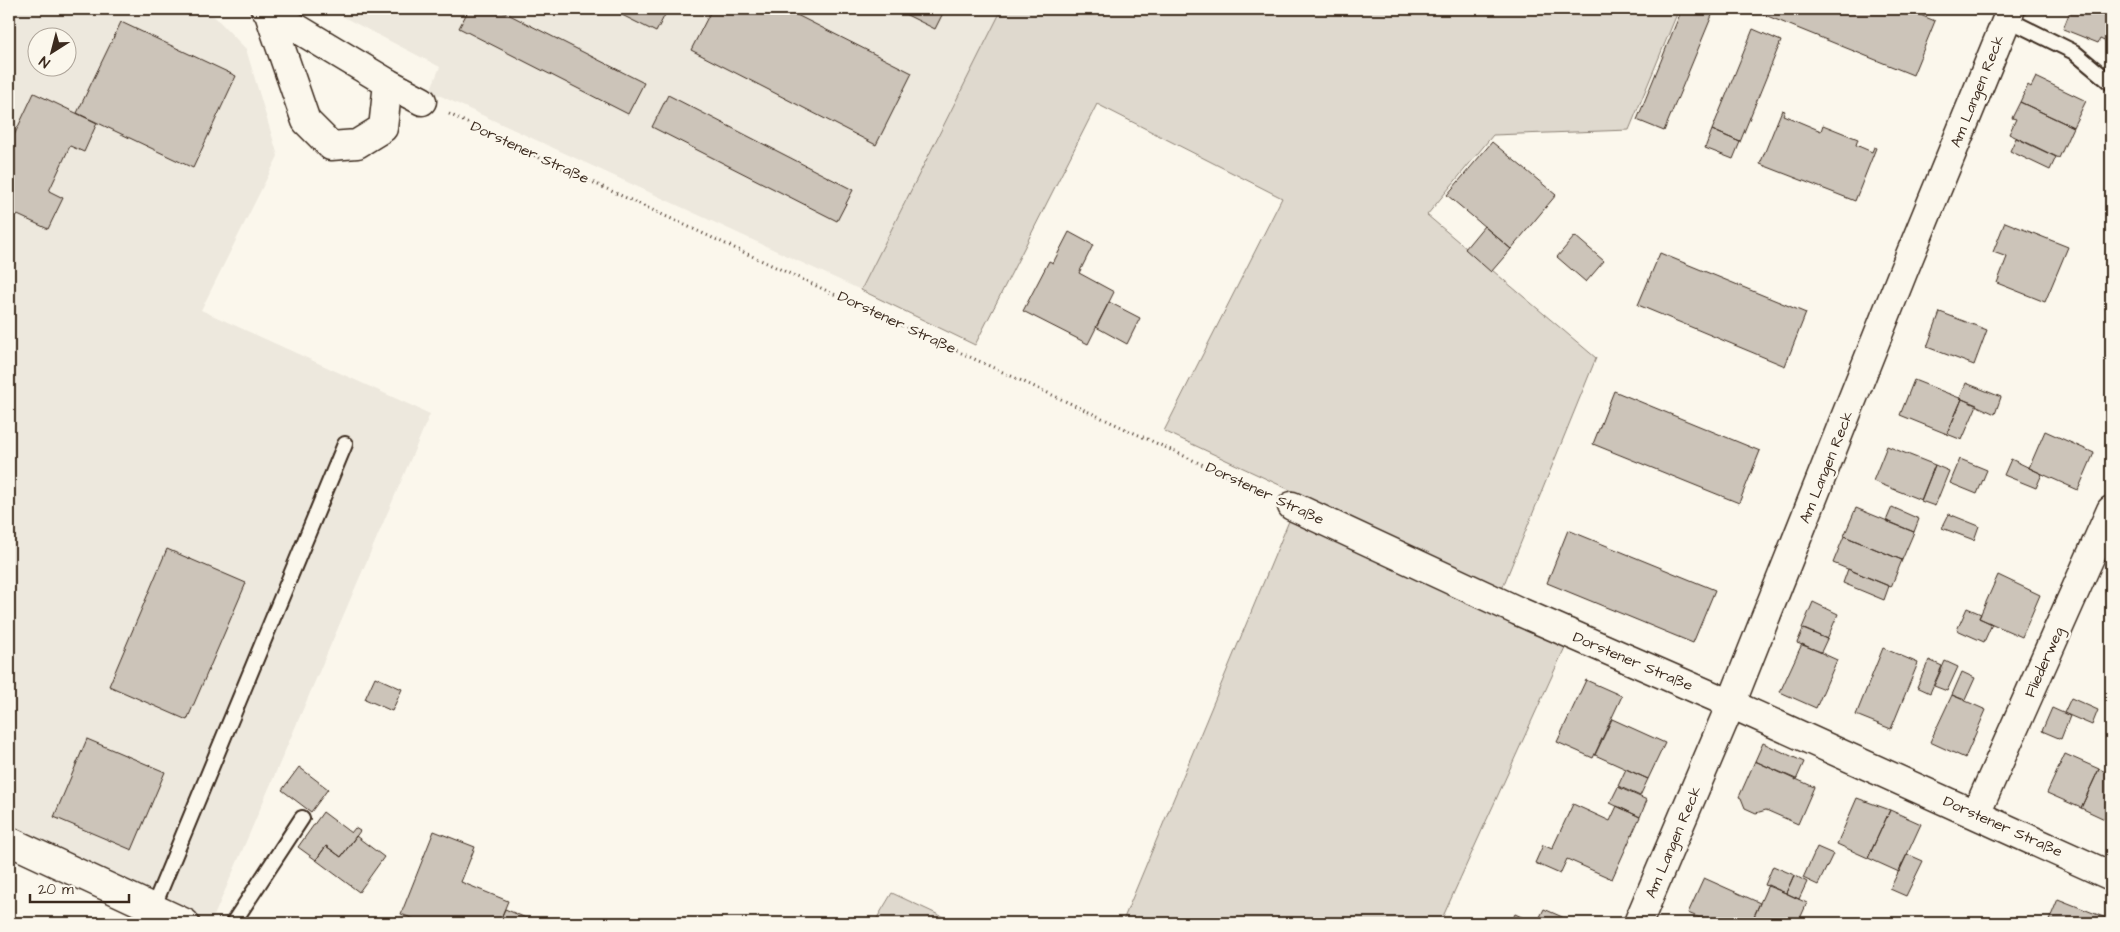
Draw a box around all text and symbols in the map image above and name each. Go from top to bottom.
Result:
north arrow [28,28,78,78]
street label: Am Langen Reck [1945,32,2011,151]
text: N [35,51,54,72]
street label: Dorstener Straße [467,116,592,189]
street label: Dorstener Straße [834,286,959,359]
street label: Am Langen Reck [1794,408,1860,527]
street label: Dorstener Straße [1202,457,1327,530]
street label: Fliederweg [2020,623,2070,701]
street label: Dorstener Straße [1570,627,1696,696]
street label: Am Langen Reck [1640,783,1707,902]
street label: Dorstener Straße [1940,791,2066,862]
scale bar [30,872,129,904]
text: 20 m [38,879,74,900]

